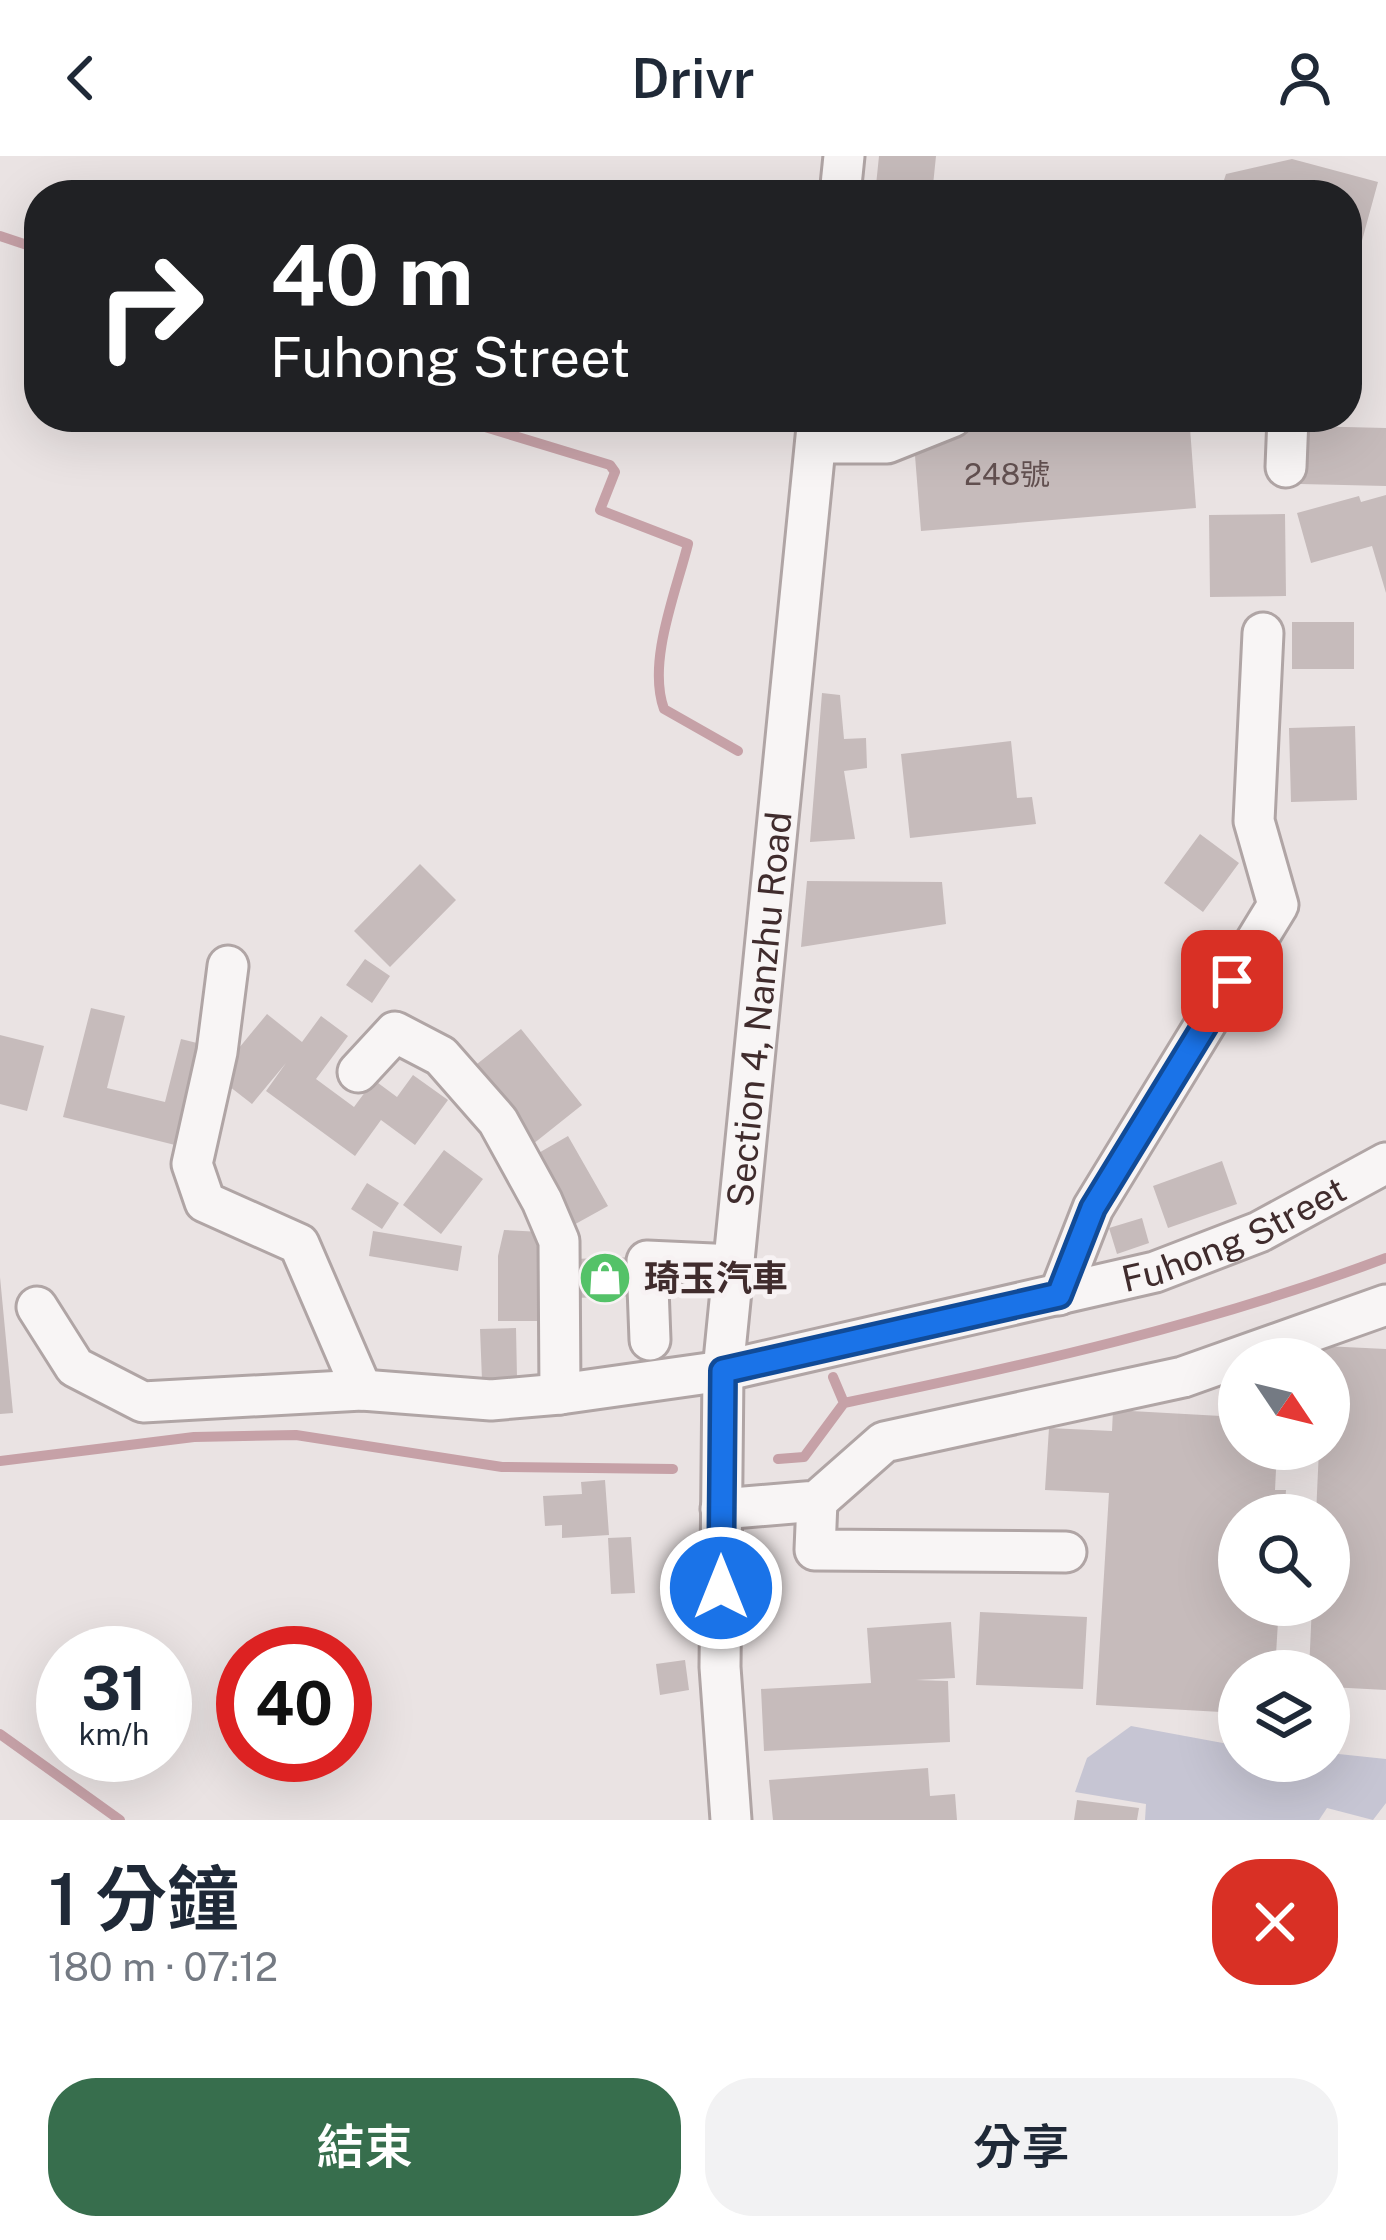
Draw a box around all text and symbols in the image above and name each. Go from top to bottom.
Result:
icon: back [48,45,114,111]
icon: person [1272,45,1338,111]
text: Drivr [631,47,755,110]
text: 40 m [270,225,473,324]
icon: right [72,228,228,384]
text: Fuhong Street [270,326,631,389]
house number: 248號 [964,456,1050,492]
street label: Section 4, Nanzhu Road [718,810,800,1209]
pin [1181,930,1283,1032]
icon: arrive [1199,948,1265,1014]
street label: Fuhong Street [1118,1168,1353,1300]
shop icon: 琦玉汽車 [577,1250,633,1306]
place label: 琦玉汽車 [644,1257,788,1299]
north arrow [1218,1338,1350,1470]
map controls [1218,1338,1350,1782]
button: search [1218,1494,1350,1626]
position arrow [658,1525,784,1651]
speed limit sign: 40 [216,1626,372,1782]
button: layers [1218,1650,1350,1782]
text: 31 [81,1653,147,1724]
text: km/h [79,1716,149,1752]
text: 1 分鐘 [48,1857,239,1941]
button: close [1212,1859,1338,1985]
text: 180 m · 07:12 [48,1944,278,1990]
button: 結束 [48,2078,681,2216]
button: 分享 [705,2078,1338,2216]

